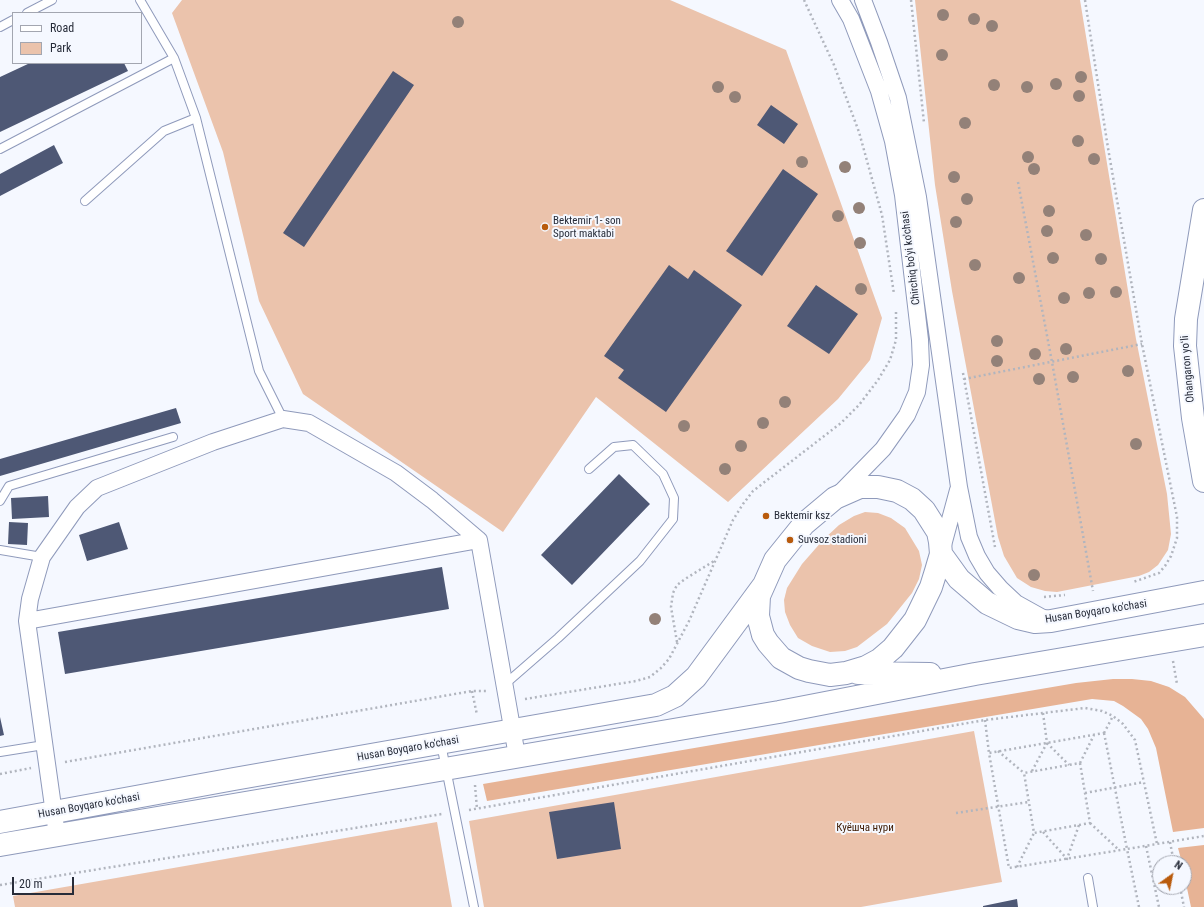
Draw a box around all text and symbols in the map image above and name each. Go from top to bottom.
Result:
legend [12,12,142,64]
text: Road [50,21,74,35]
text: Park [50,41,71,55]
street label: Chirchiq bo'yi ko'chasi [899,210,923,306]
place label: Bektemir 1- son Sport maktabi [553,214,621,240]
marker: Bektemir 1- son Sport maktabi [540,222,550,232]
street label: Ohangaron yoʻli [1178,335,1198,403]
place label: Bektemir ksz [774,509,830,523]
marker: Bektemir ksz [761,511,771,521]
place label: Suvsoz stadioni [798,533,866,547]
marker: Suvsoz stadioni [785,535,795,545]
street label: Husan Boyqaro ko'chasi [1044,597,1148,627]
street label: Husan Boyqaro ko'chasi [356,734,460,764]
street label: Husan Boyqaro ko'chasi [37,791,141,821]
park label: Куёшча нури [836,821,894,835]
north arrow [1152,855,1192,895]
text: N [1172,858,1185,873]
scale bar [14,869,76,895]
text: 20 m [19,877,43,891]

